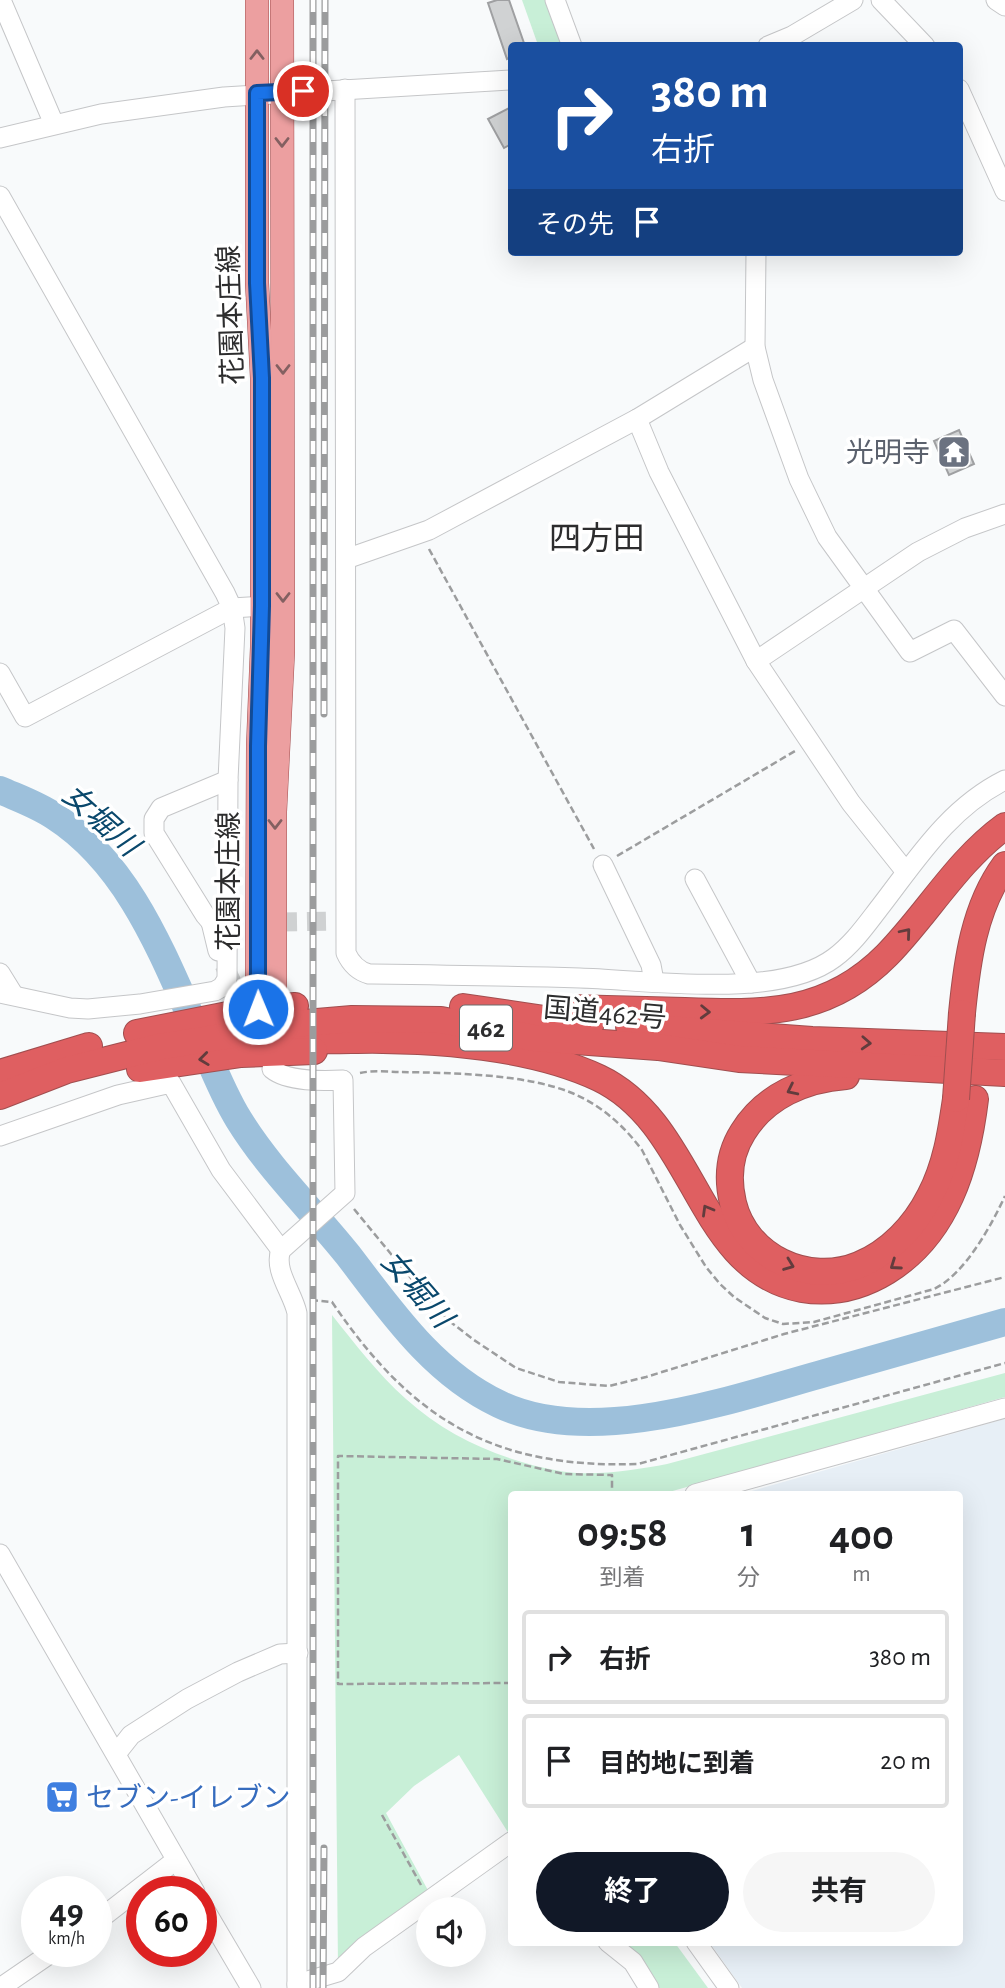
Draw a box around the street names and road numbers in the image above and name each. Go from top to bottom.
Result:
street label: 花園本庄線 [214,244,248,385]
street label: 花園本庄線 [214,811,244,951]
street label: 国道462号 [542,993,668,1033]
road number: 462 [460,1006,512,1050]

